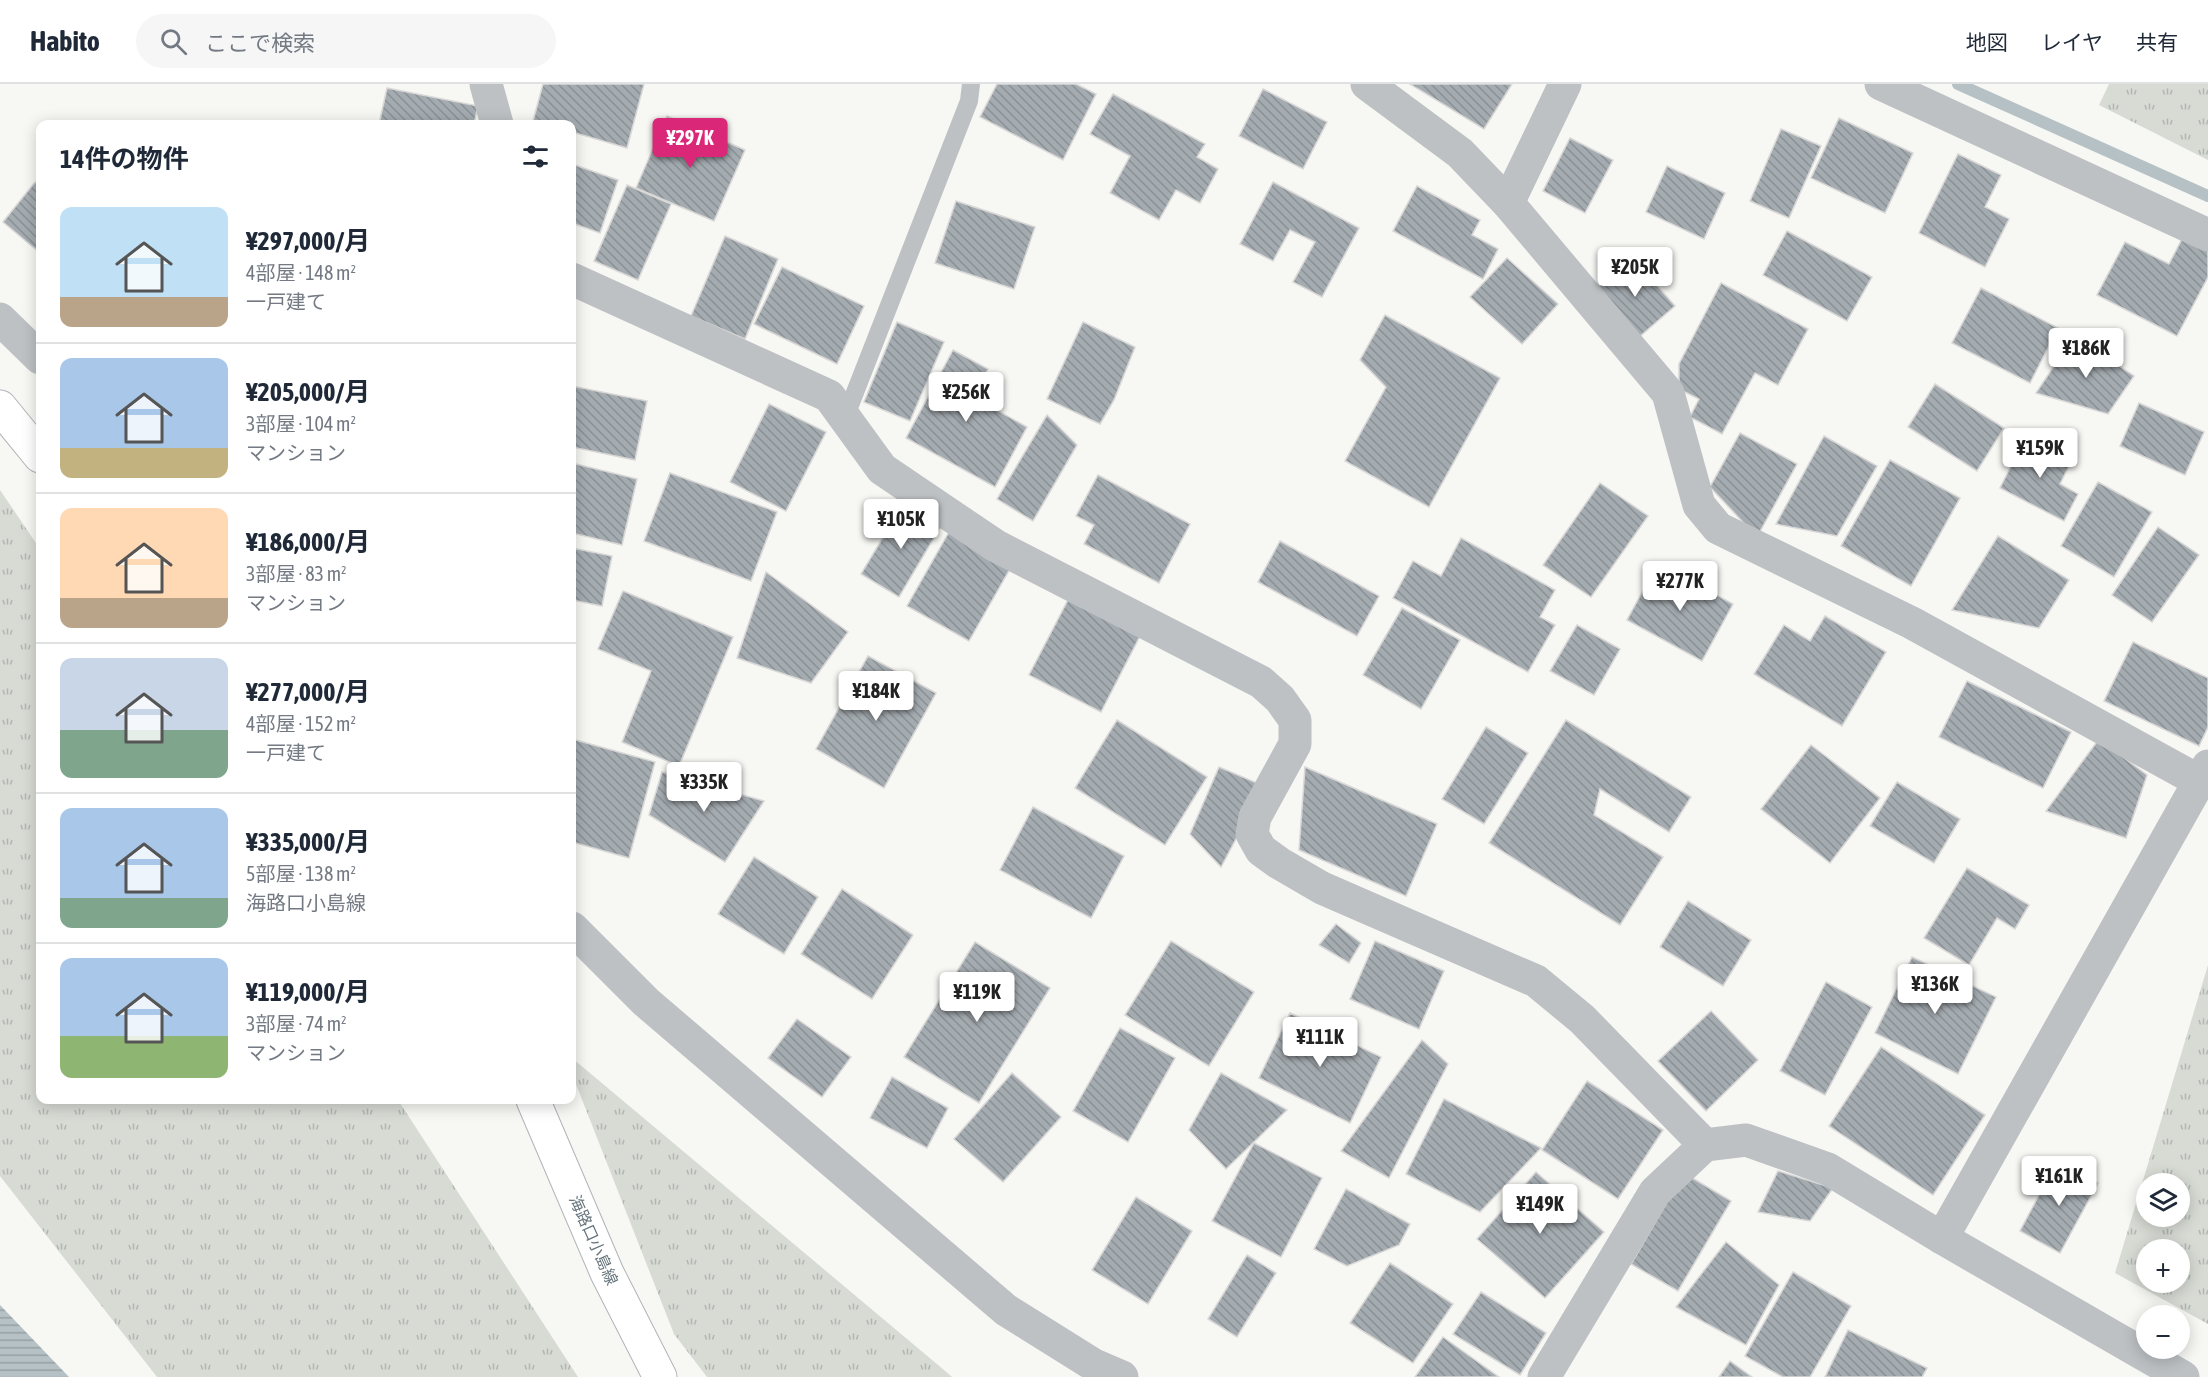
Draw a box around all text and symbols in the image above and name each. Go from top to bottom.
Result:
search box [136,14,556,68]
text: Habito [30,25,100,57]
icon: search [157,25,190,58]
text: ここで検索 [205,30,315,56]
text: 地図 [1966,30,2008,54]
text: レイヤ [2041,30,2103,54]
text: 共有 [2136,30,2178,54]
pin: ¥297K [648,118,732,169]
text: ¥297K [667,126,713,149]
icon: filters [519,140,552,173]
text: 14件の物件 [60,144,188,174]
text: ¥297,000/月 [246,226,370,256]
icon: home [108,231,180,303]
pin: ¥205K [1593,247,1677,298]
text: ¥205K [1612,255,1658,278]
text: 4部屋 · 148 m² [246,261,356,284]
text: 一戸建て [246,290,326,313]
pin: ¥186K [2044,328,2128,379]
text: ¥186K [2063,336,2109,359]
pin: ¥256K [924,372,1008,423]
text: ¥205,000/月 [246,377,370,407]
text: ¥256K [943,380,989,403]
icon: home [108,382,180,454]
text: 3部屋 · 104 m² [246,412,356,435]
pin: ¥159K [1998,428,2082,479]
text: ¥159K [2017,436,2063,459]
text: マンション [246,441,346,464]
pin: ¥105K [859,499,943,550]
text: ¥105K [878,507,924,530]
text: ¥186,000/月 [246,527,370,557]
icon: home [108,532,180,604]
pin: ¥277K [1638,561,1722,612]
text: 3部屋 · 83 m² [246,562,347,585]
text: ¥277K [1657,569,1703,592]
text: マンション [246,591,346,614]
pin: ¥184K [834,671,918,722]
text: ¥277,000/月 [246,677,370,707]
text: ¥184K [853,679,899,702]
icon: home [108,682,180,754]
text: 4部屋 · 152 m² [246,712,356,735]
text: 一戸建て [246,741,326,764]
pin: ¥335K [662,762,746,813]
text: ¥335K [681,770,727,793]
text: ¥335,000/月 [246,827,370,857]
icon: home [108,832,180,904]
text: 5部屋 · 138 m² [246,862,356,885]
text: 海路口小島線 [246,891,366,914]
pin: ¥136K [1893,964,1977,1015]
pin: ¥119K [935,972,1019,1023]
text: ¥136K [1912,972,1958,995]
text: ¥119,000/月 [246,977,370,1007]
text: ¥119K [954,980,1000,1003]
icon: home [108,982,180,1054]
text: 3部屋 · 74 m² [246,1012,347,1035]
pin: ¥111K [1278,1017,1362,1068]
text: ¥111K [1297,1025,1343,1048]
text: マンション [246,1041,346,1064]
pin: ¥161K [2017,1156,2101,1207]
text: ¥161K [2036,1164,2082,1187]
map controls [2136,1173,2190,1359]
button: layers [2136,1173,2190,1227]
pin: ¥149K [1498,1184,1582,1235]
street label: 海路口小島線 [566,1192,622,1288]
text: ¥149K [1517,1192,1563,1215]
button: + [2136,1239,2190,1293]
button: − [2136,1305,2190,1359]

